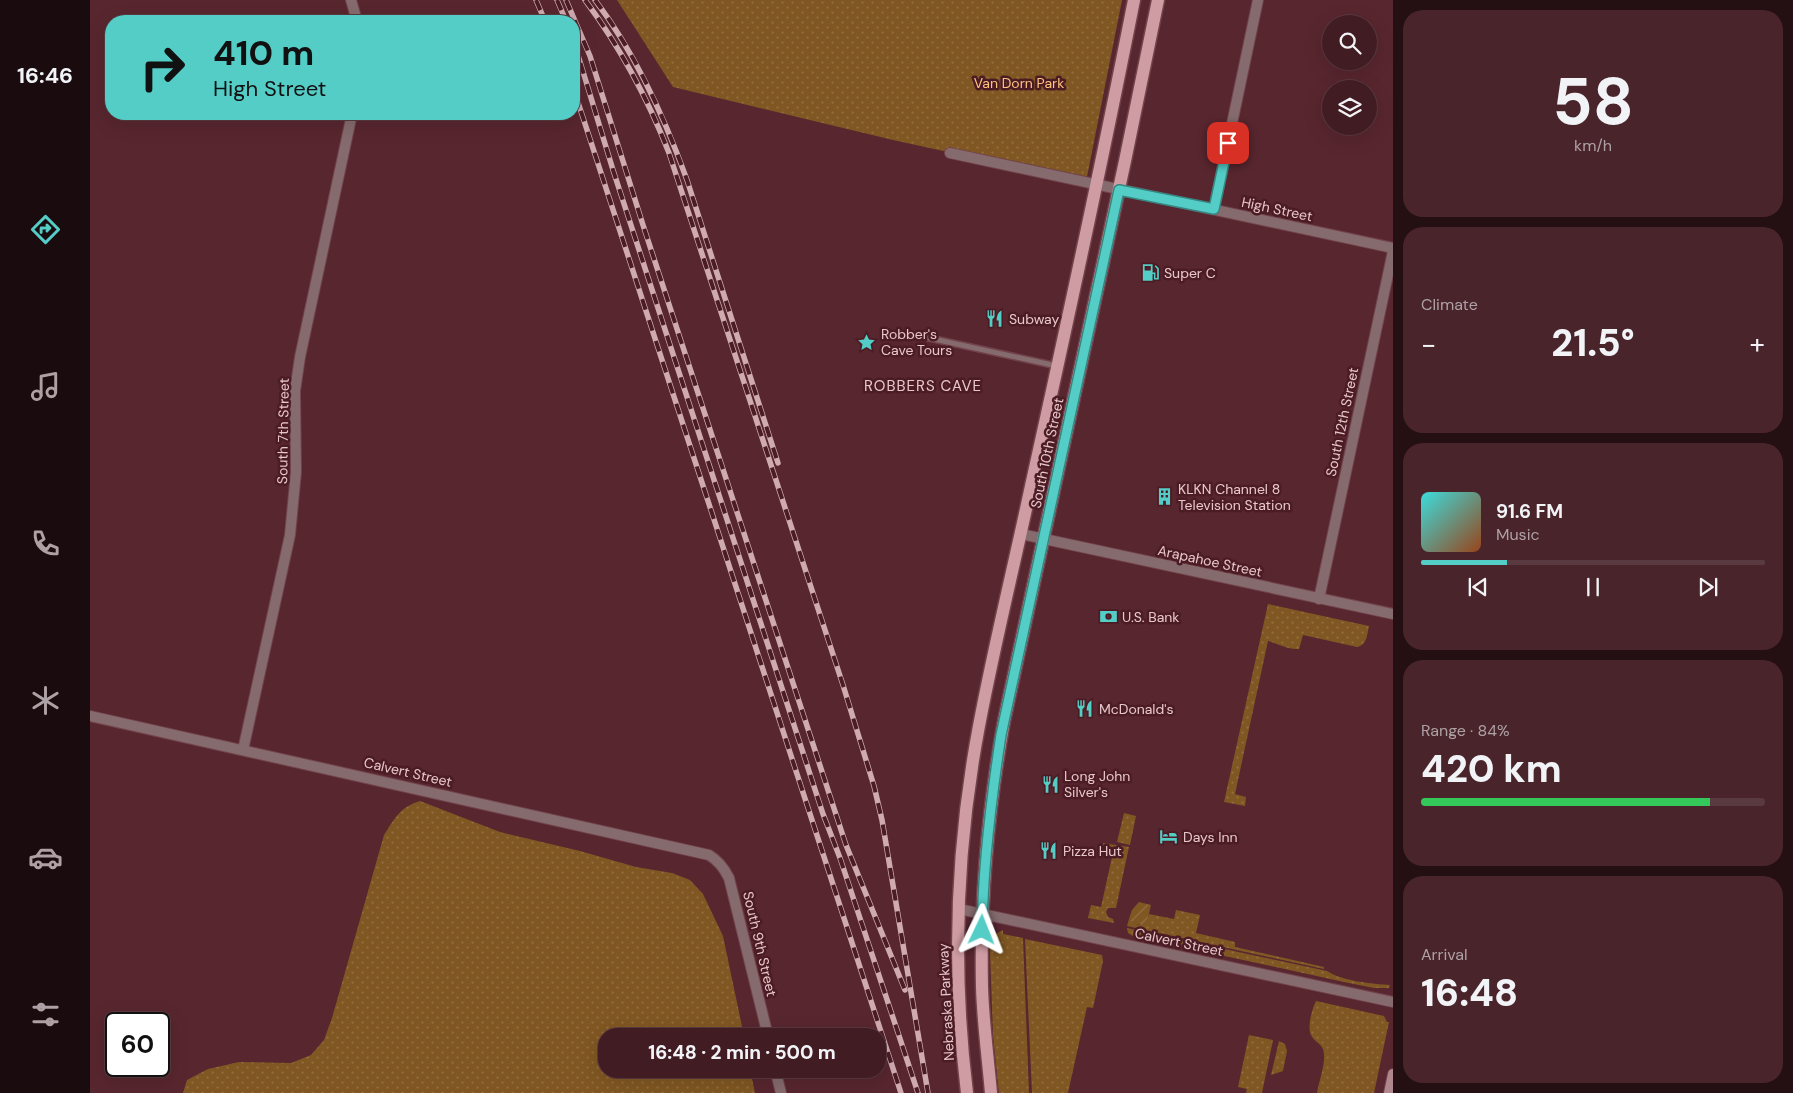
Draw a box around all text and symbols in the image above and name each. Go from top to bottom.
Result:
map controls [1322,15,1377,135]
button: search [1322,15,1377,70]
text: 410 m [213,30,314,76]
icon: right [130,35,195,100]
text: 58 [1552,60,1634,144]
text: 16:46 [17,61,73,90]
text: High Street [213,74,326,103]
park label: Van Dorn Park [974,74,1064,92]
button: layers [1322,80,1377,135]
pin [1207,122,1249,164]
icon: arrive [1214,129,1242,157]
text: km/h [1574,135,1612,156]
street label: High Street [1240,193,1314,225]
icon: directions [28,212,63,247]
fuel station icon: Super C [1140,263,1160,283]
place label: Super C [1164,264,1216,282]
text: Climate [1421,294,1478,315]
restaurant icon: Subway [985,309,1005,329]
place label: Subway [1009,310,1059,328]
text: 21.5° [1551,318,1635,368]
place label: Robber's Cave Tours [881,325,952,359]
text: − [1421,326,1436,363]
text: + [1750,326,1765,363]
place icon: Robber's Cave Tours [857,332,877,352]
street label: South 12th Street [1322,366,1362,478]
icon: music [28,369,63,404]
district label: ROBBERS CAVE [864,376,982,396]
street label: South 7th Street [273,378,293,484]
street label: South 10th Street [1026,396,1068,510]
place label: KLKN Channel 8 Television Station [1178,480,1291,514]
building icon: KLKN Channel 8 Television Station [1154,487,1174,507]
text: 91.6 FM [1496,499,1563,524]
text: Music [1496,524,1540,545]
icon: phone [28,526,63,561]
street label: Arapahoe Street [1156,541,1264,581]
icon: previous [1464,573,1492,601]
icon: pause [1579,573,1607,601]
icon: next [1694,573,1722,601]
bank icon: U.S. Bank [1098,607,1118,627]
place label: U.S. Bank [1122,608,1179,626]
icon: climate [28,683,63,718]
restaurant icon: McDonald's [1075,699,1095,719]
place label: McDonald's [1099,700,1174,718]
text: Range · 84% [1421,720,1510,741]
text: 420 km [1421,744,1562,794]
street label: Calvert Street [362,753,454,791]
place label: Long John Silver's [1064,767,1130,801]
restaurant icon: Long John Silver's [1040,774,1060,794]
hotel icon: Days Inn [1159,827,1179,847]
place label: Days Inn [1183,828,1238,846]
icon: car [28,840,63,875]
restaurant icon: Pizza Hut [1039,841,1059,861]
place label: Pizza Hut [1063,842,1122,860]
street label: South 9th Street [739,890,781,998]
position arrow [955,903,1007,955]
street label: Calvert Street [1133,924,1225,960]
street label: Nebraska Parkway [934,942,958,1061]
text: Arrival [1421,944,1468,965]
text: 16:48 [1421,968,1518,1018]
icon: filters [28,997,63,1032]
speed limit sign: 60 [105,1012,170,1077]
text: 16:48 · 2 min · 500 m [648,1040,836,1065]

